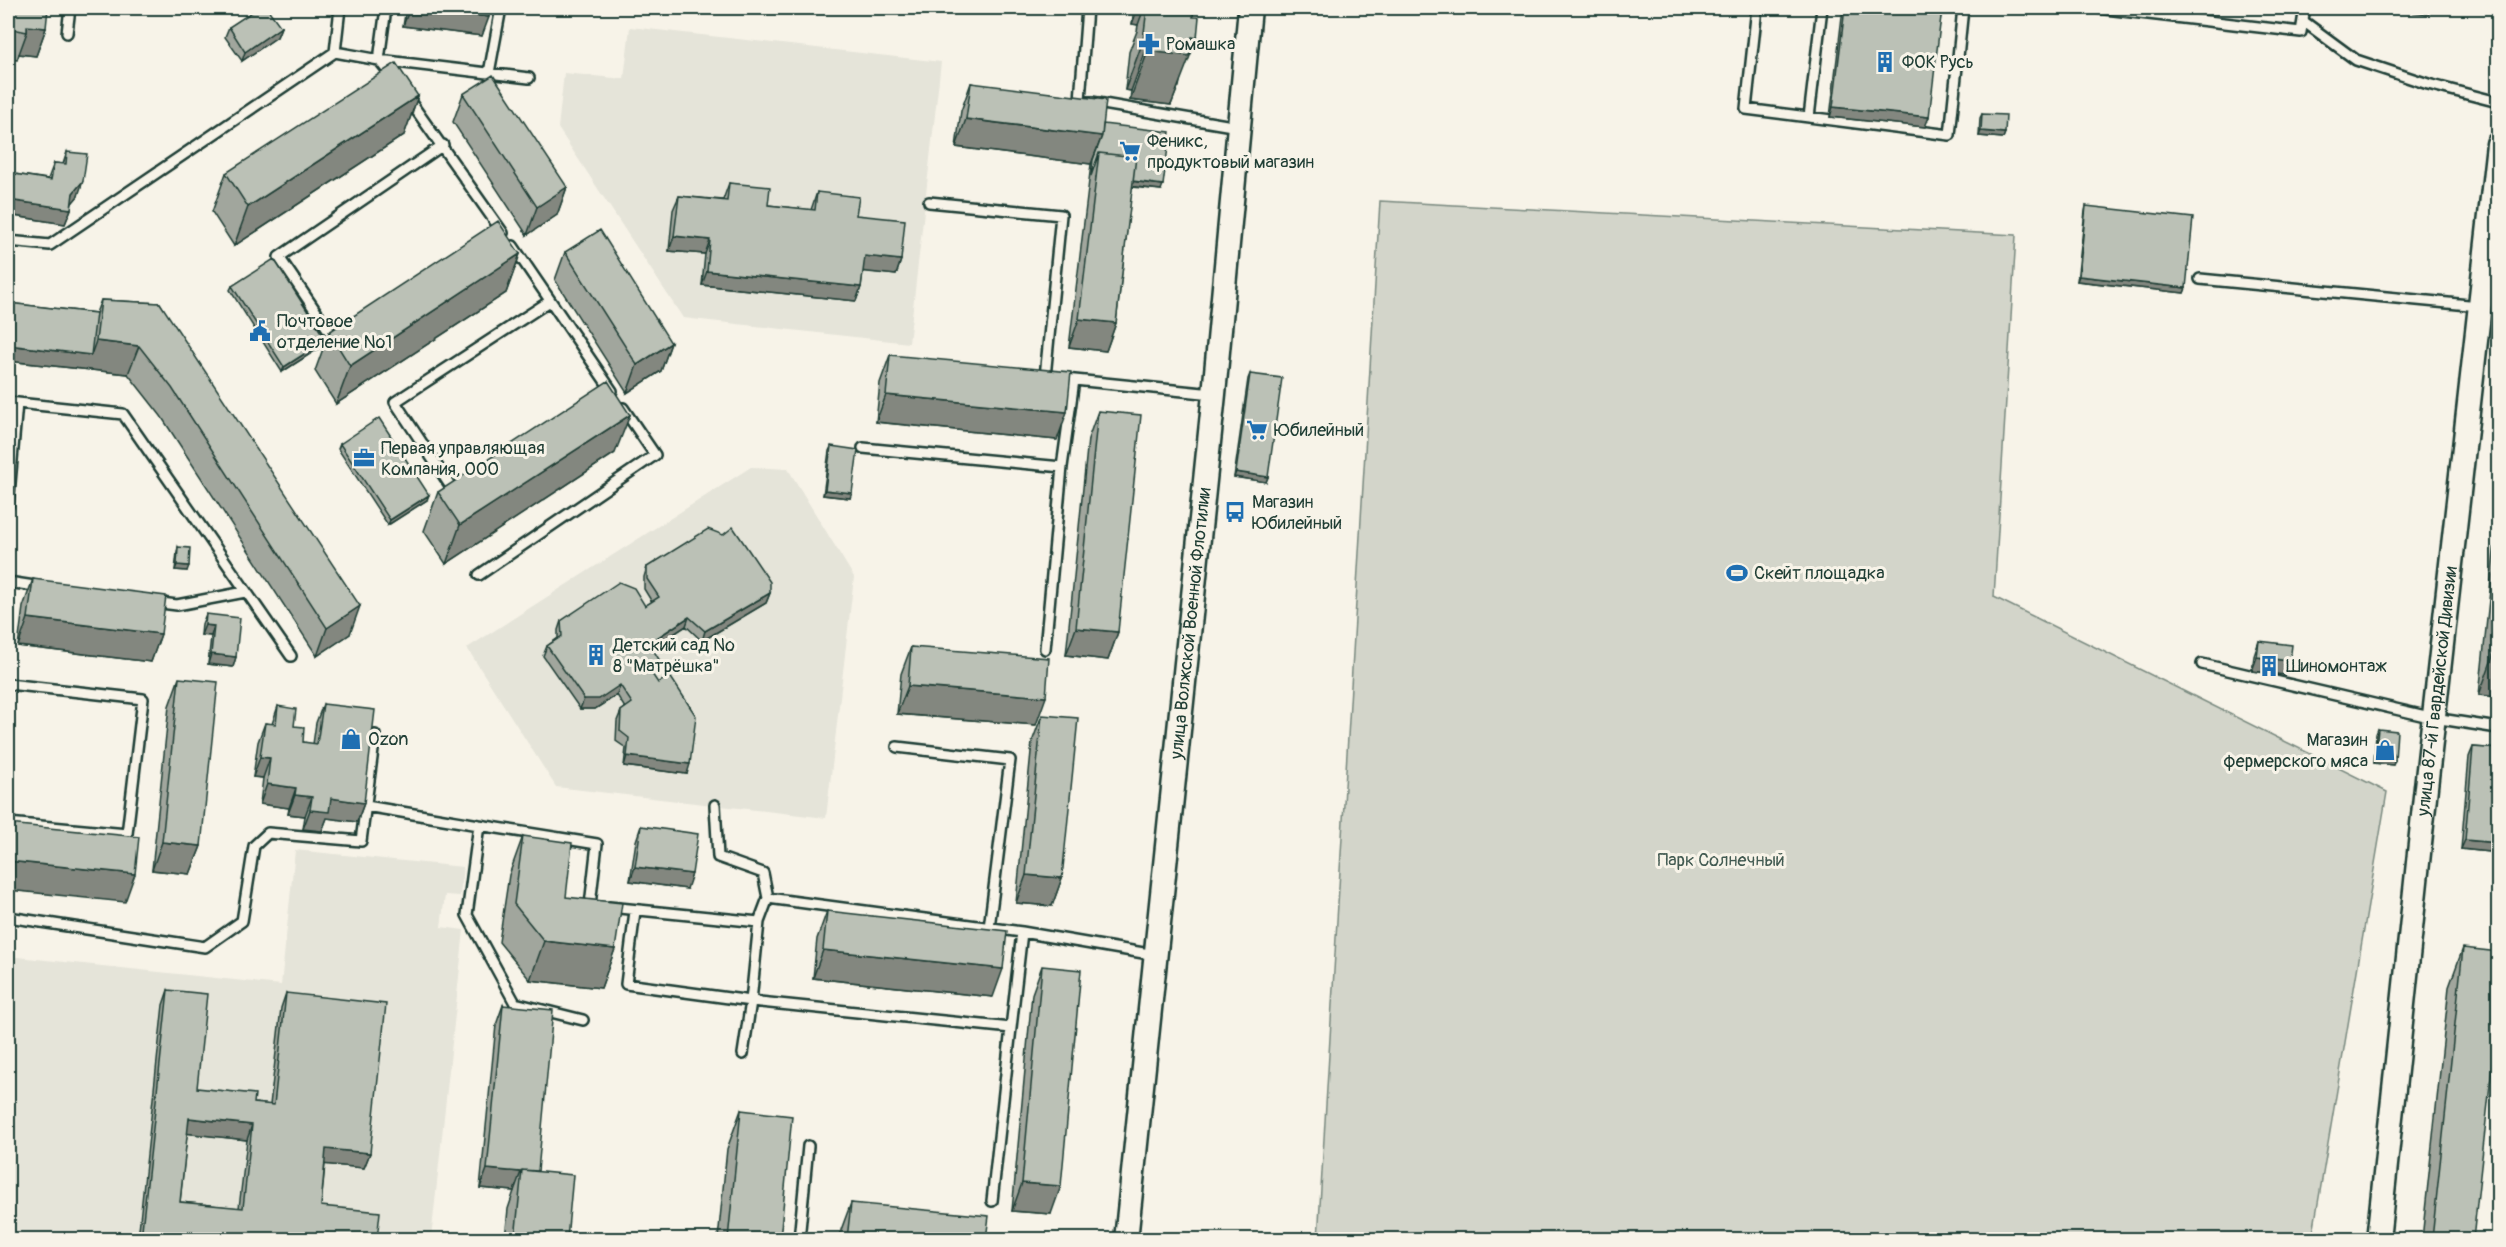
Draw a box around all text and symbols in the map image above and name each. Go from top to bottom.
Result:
pharmacy icon: Ромашка [1137,32,1161,56]
place label: Ромашка [1166,33,1235,56]
building icon: ФОК Русь [1873,50,1897,74]
place label: ФОК Русь [1902,51,1974,74]
place label: Феникс, продуктовый магазин [1147,130,1314,174]
supermarket icon: Феникс, продуктовый магазин [1118,139,1142,163]
place label: Почтовое отделение №1 [277,310,392,354]
public building icon: Почтовое отделение №1 [248,319,272,343]
supermarket icon: Юбилейный [1245,418,1269,442]
place label: Юбилейный [1274,419,1364,442]
place label: Первая управляющая Компания, ООО [381,437,545,481]
office icon: Первая управляющая Компания, ООО [352,446,376,470]
street label: улица Волжской Военной Флотилии [1165,486,1216,761]
place label: Магазин Юбилейный [1252,491,1342,535]
bus stop icon: Магазин Юбилейный [1223,500,1247,524]
sports icon: Скейт площадка [1725,561,1749,585]
place label: Скейт площадка [1754,562,1885,585]
street label: улица 87-й Гвардейской Дивизии [2412,565,2463,818]
place label: Детский сад № 8 "Матрёшка" [612,634,735,678]
building icon: Детский сад № 8 "Матрёшка" [584,643,608,667]
building icon: Шиномонтаж [2257,654,2281,678]
place label: Шиномонтаж [2286,655,2387,678]
shop icon: Ozon [339,727,363,751]
place label: Ozon [368,728,408,751]
place label: Магазин фермерского мяса [2223,729,2368,773]
shop icon: Магазин фермерского мяса [2373,738,2397,762]
park label: Парк Солнечный [1657,849,1785,872]

